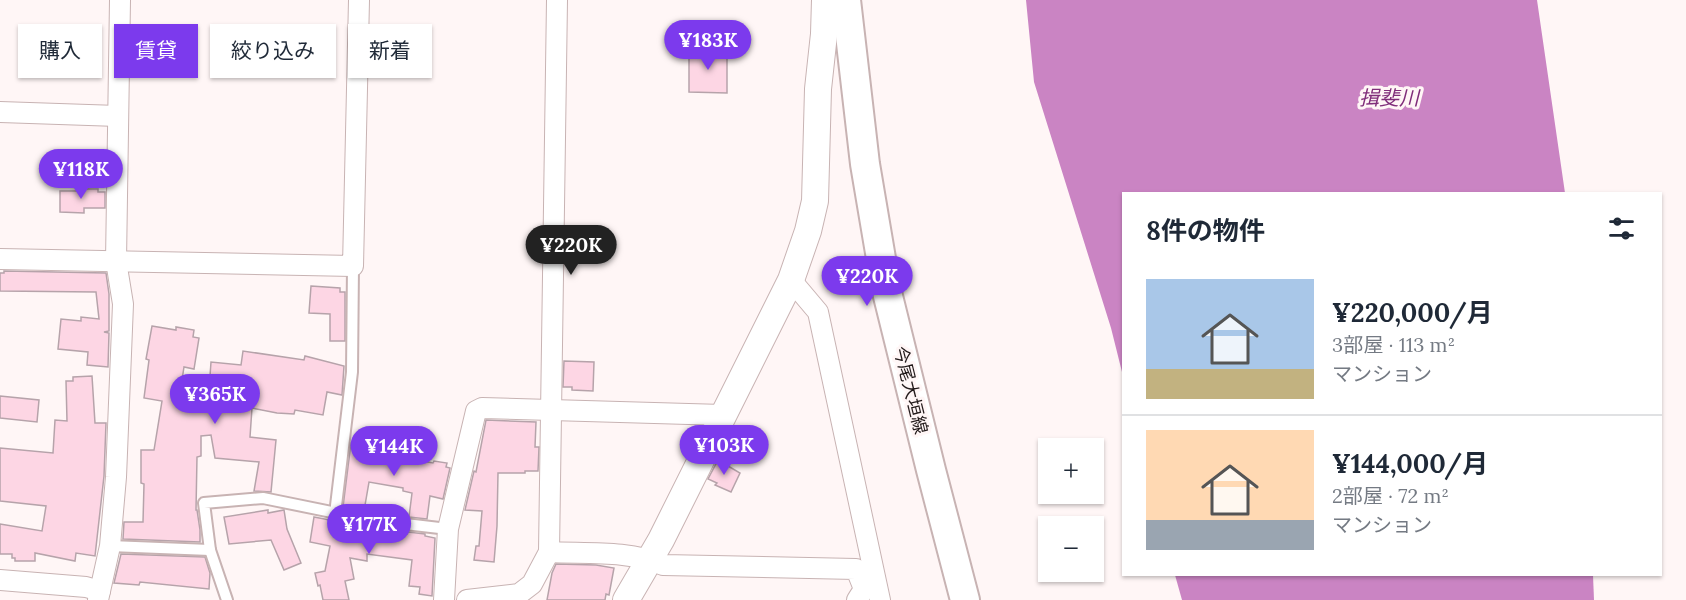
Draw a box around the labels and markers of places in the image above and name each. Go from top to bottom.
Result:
pin: ¥183K [666,20,750,71]
pin: ¥118K [39,149,123,200]
pin: ¥220K [529,225,613,276]
pin: ¥220K [825,256,909,307]
pin: ¥365K [173,374,257,425]
pin: ¥103K [682,425,766,476]
pin: ¥144K [352,426,436,477]
pin: ¥177K [327,504,411,555]

